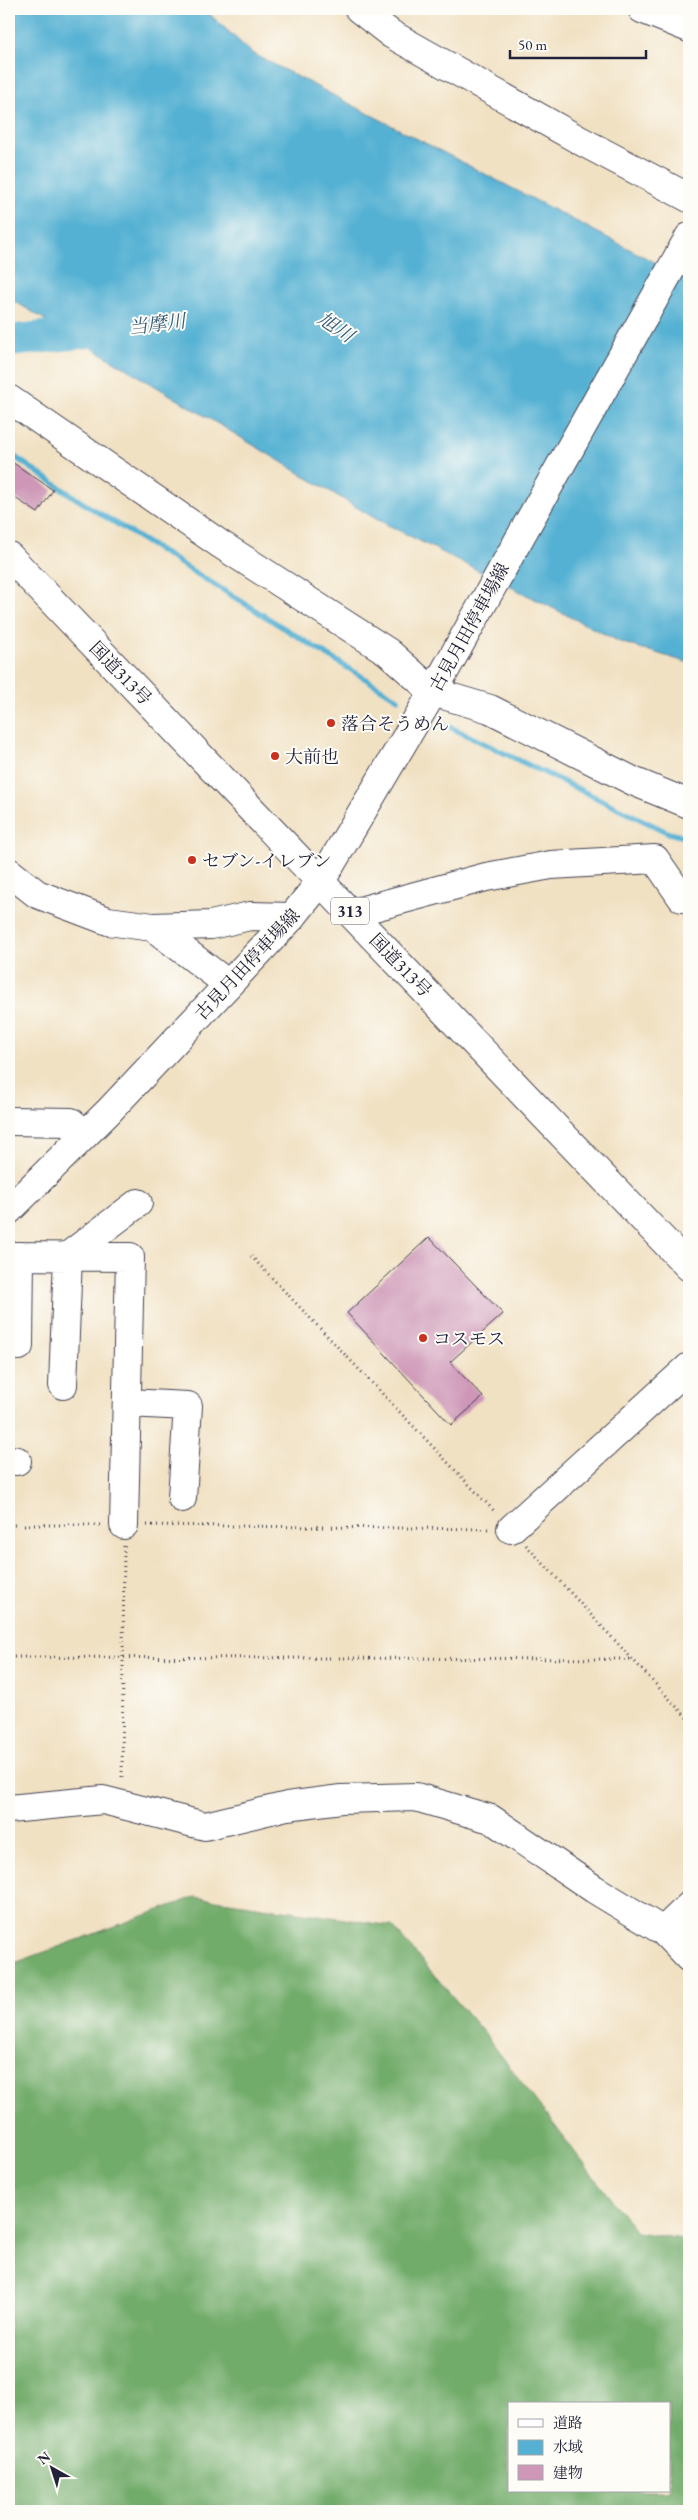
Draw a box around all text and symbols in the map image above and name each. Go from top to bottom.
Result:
scale bar [510,28,647,60]
text: 50 m [518,35,547,54]
water label: 旭川 [313,306,360,349]
water label: 当摩川 [127,308,189,340]
street label: 古見月田停車場線 [424,558,514,696]
street label: 国道313号 [85,636,157,710]
place label: 落合そうめん [341,712,449,735]
marker: 落合そうめん [325,717,337,729]
place label: 大前也 [285,745,339,768]
marker: 大前也 [269,750,281,762]
place label: セブン-イレブン [202,849,332,872]
marker: セブン-イレブン [186,854,198,866]
road number: 313 [331,898,369,924]
street label: 古見月田停車場線 [189,903,305,1025]
street label: 国道313号 [365,928,437,1002]
place label: コスモス [433,1327,505,1350]
marker: コスモス [417,1332,429,1344]
legend [508,2402,670,2492]
text: 道路 [553,2413,583,2432]
text: 水域 [553,2437,583,2456]
north arrow [28,2442,78,2492]
text: N [34,2447,54,2468]
text: 建物 [553,2463,583,2482]

